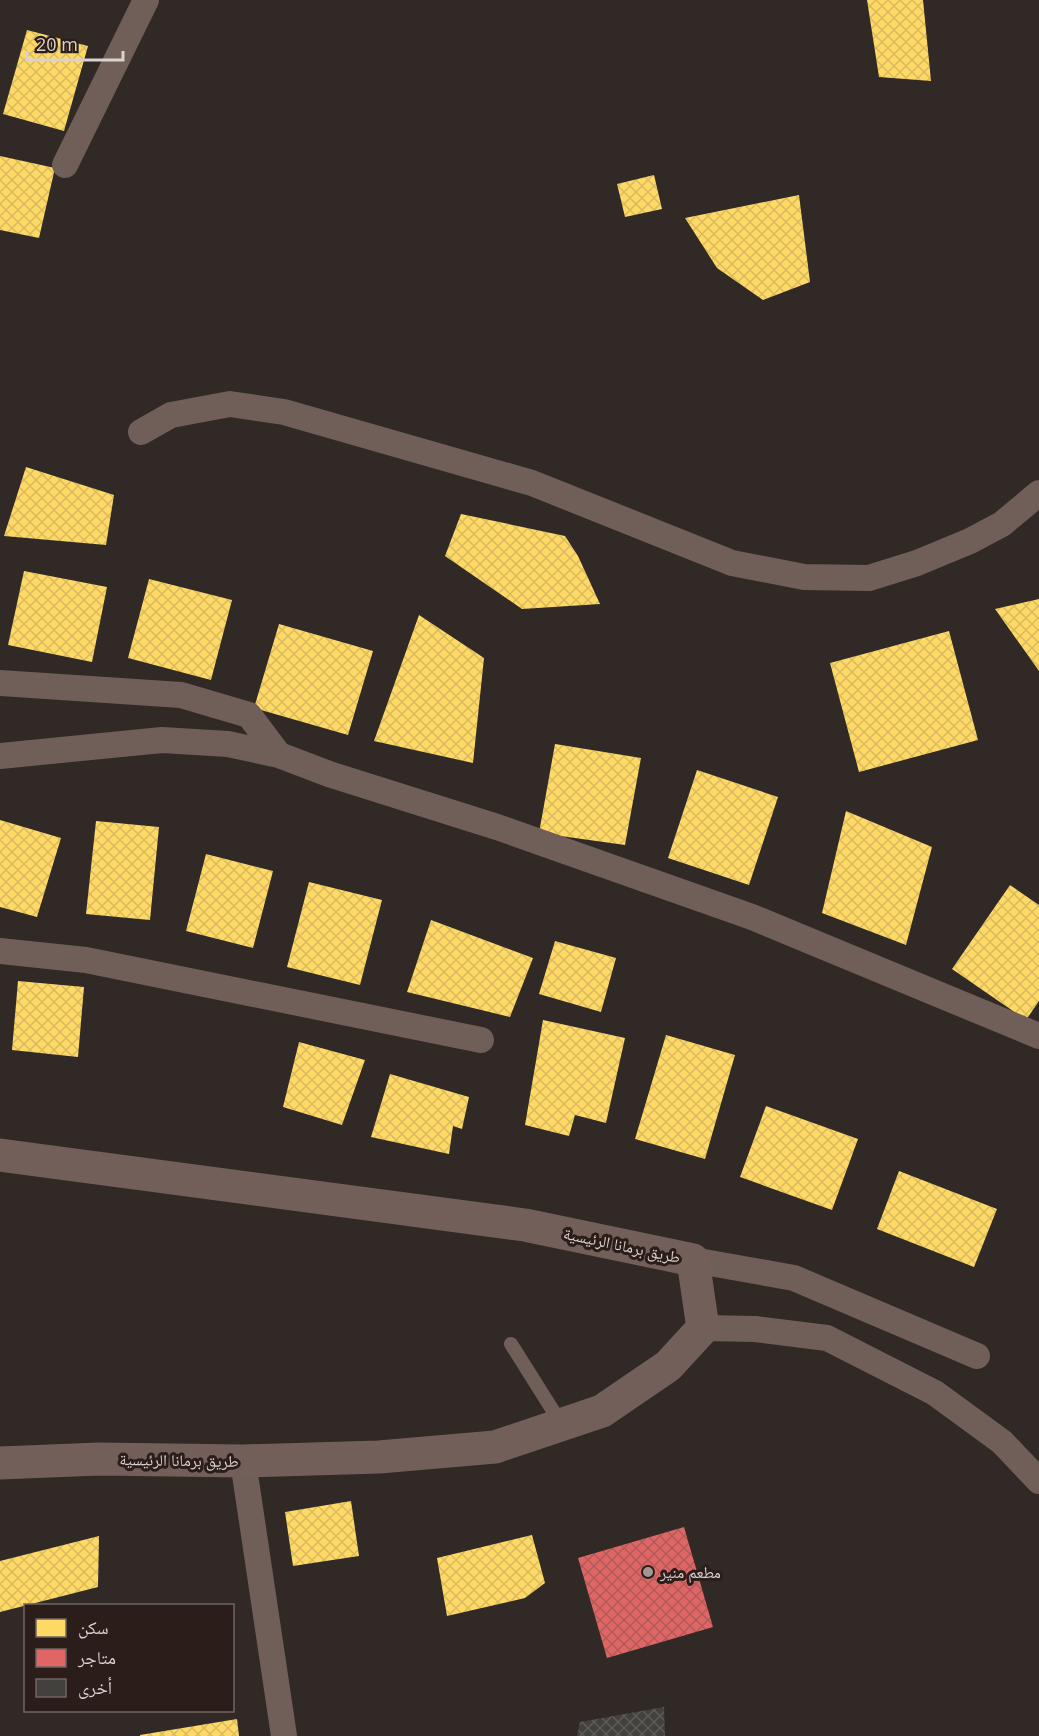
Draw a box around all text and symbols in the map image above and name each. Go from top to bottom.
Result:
scale bar [27,24,123,62]
text: 20 m [36,32,78,56]
street label: طريق برمانا الرئيسية [561,1222,683,1268]
street label: طريق برمانا الرئيسية [119,1448,239,1472]
place label: مطعم منير [659,1561,721,1583]
marker: مطعم منير [641,1565,655,1579]
legend [24,1604,234,1712]
text: سكن [78,1615,109,1639]
text: متاجر [77,1645,116,1669]
text: أخرى [78,1675,112,1699]

